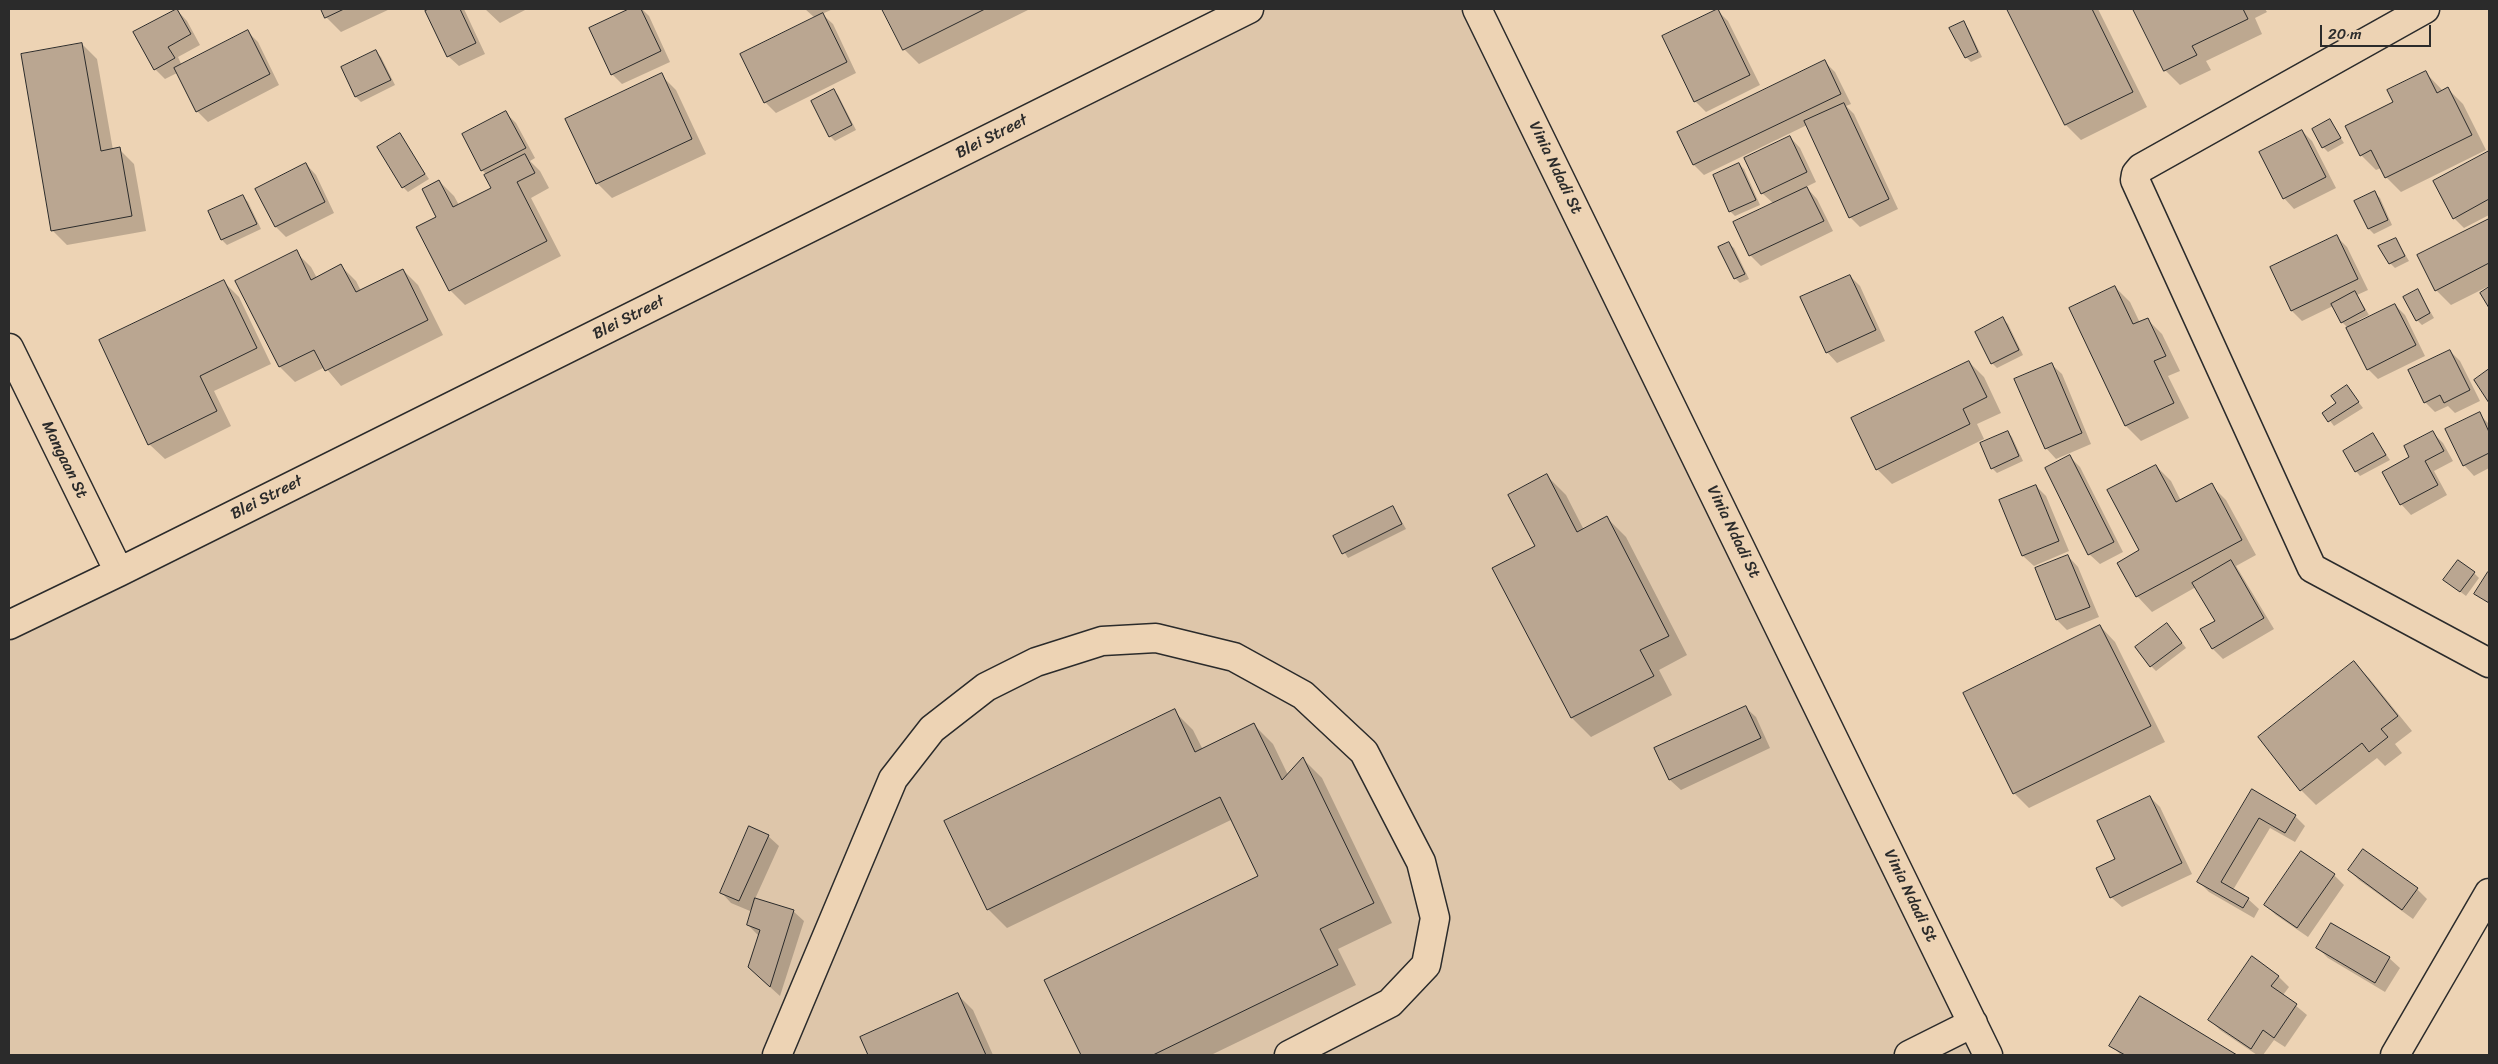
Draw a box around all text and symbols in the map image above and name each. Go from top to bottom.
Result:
scale bar [2323,15,2434,47]
text: 20 m [2328,21,2362,47]
street label: Blei Street [953,111,1031,163]
street label: Vinia Ndadi St [1524,119,1586,217]
street label: Blei Street [590,292,668,344]
street label: Mangaan St [37,418,91,502]
street label: Blei Street [228,472,306,524]
street label: Vinia Ndadi St [1702,483,1764,581]
street label: Vinia Ndadi St [1879,847,1941,945]

